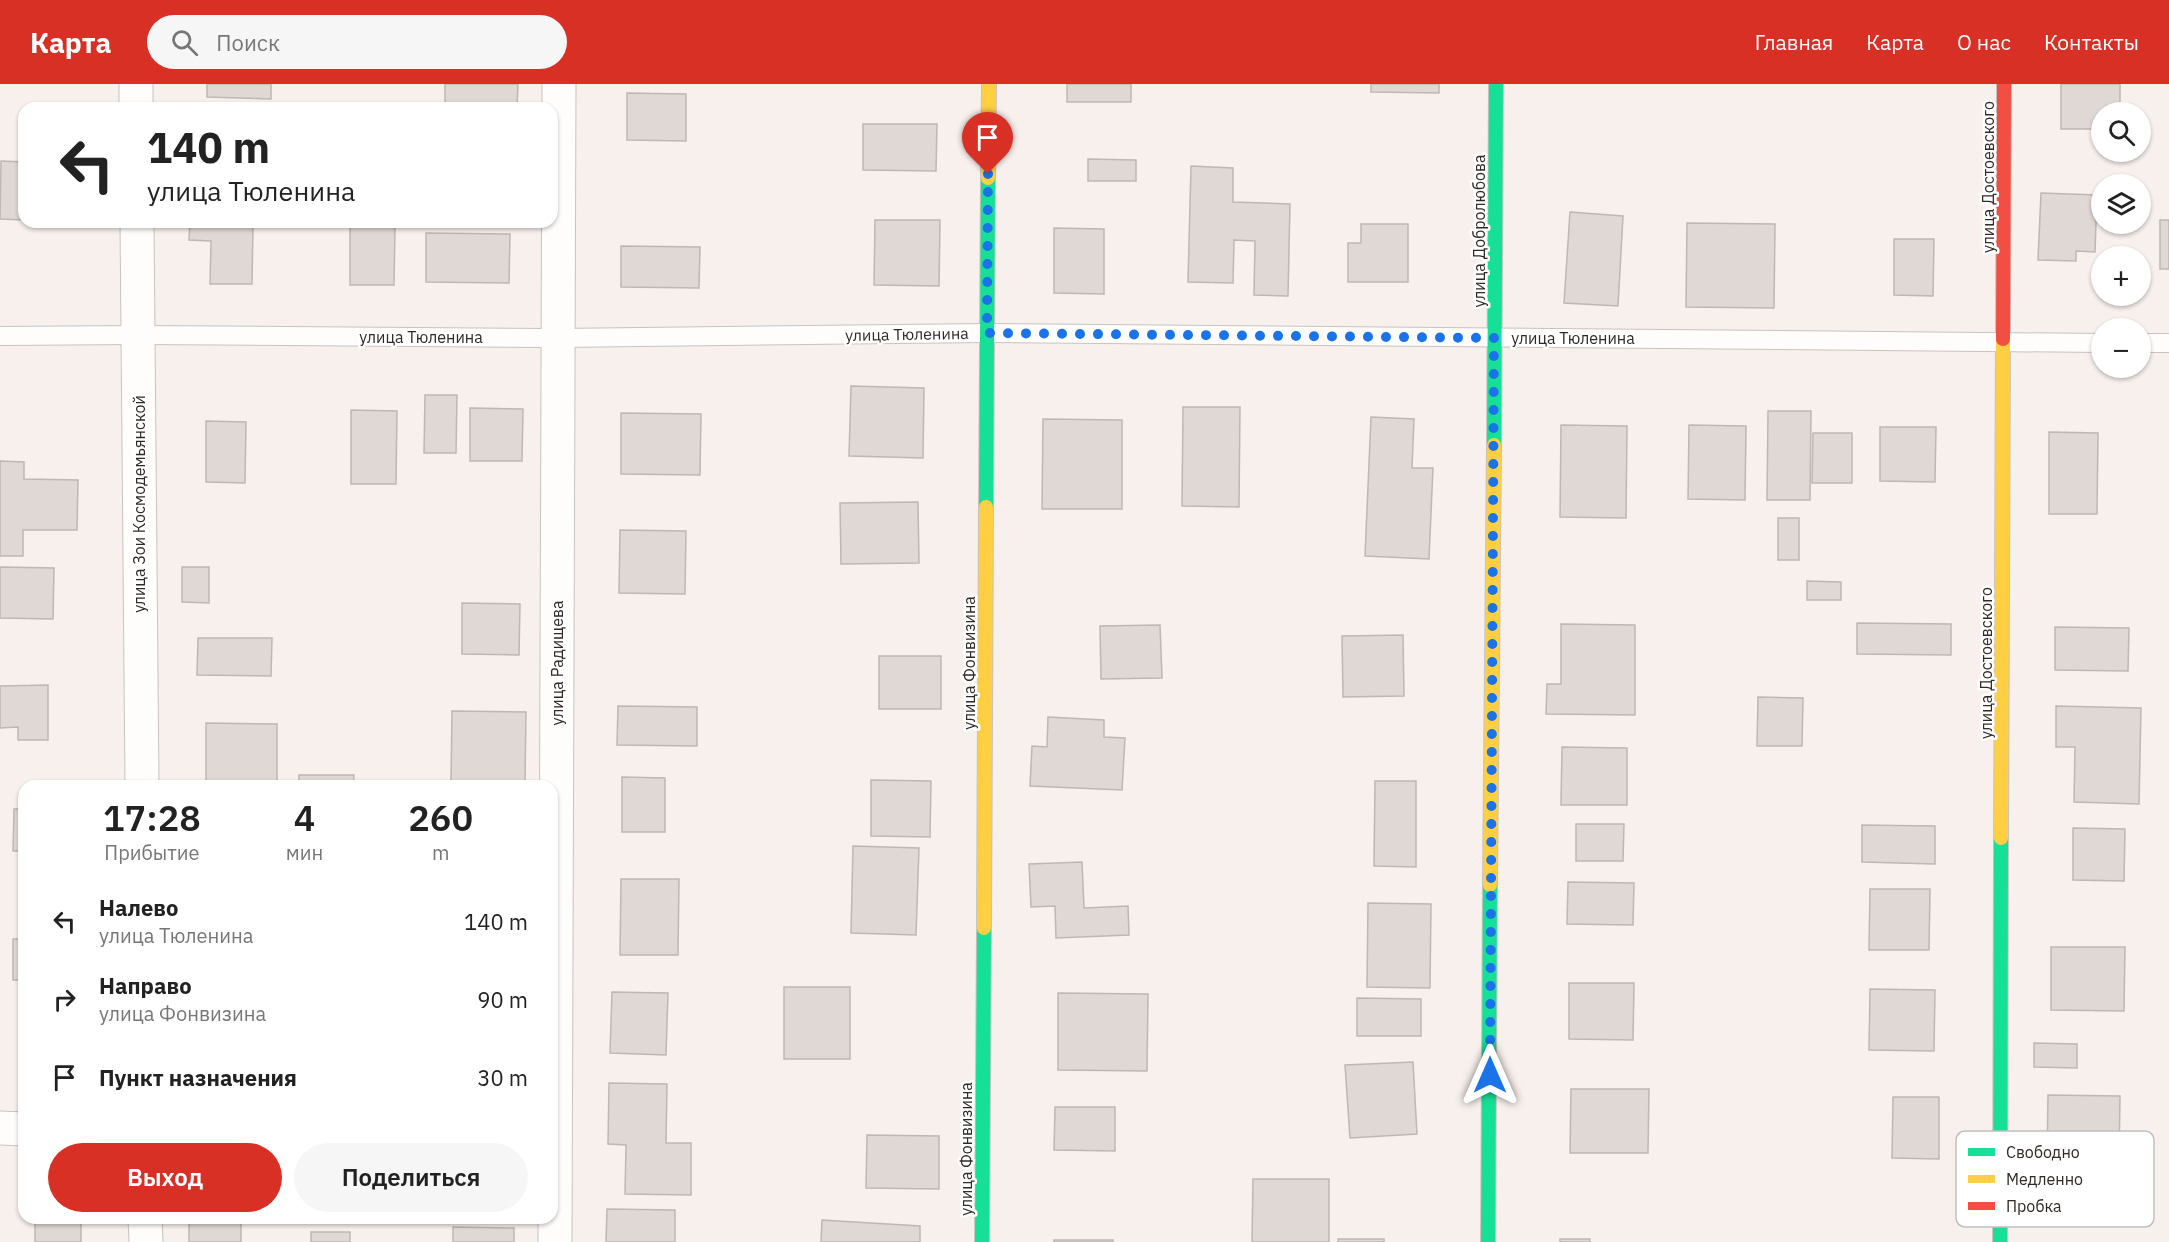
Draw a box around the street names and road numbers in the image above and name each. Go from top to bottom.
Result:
street label: улица Достоевского [1978,101,1998,253]
street label: улица Добролюбова [1469,154,1489,307]
street label: улица Тюленина [845,323,969,345]
street label: улица Тюленина [359,327,483,347]
street label: улица Тюленина [1511,328,1635,348]
street label: улица Зои Космодемьянской [129,395,149,613]
street label: улица Достоевского [1976,587,1996,739]
street label: улица Фонвизина [959,596,979,730]
street label: улица Радищева [547,600,567,725]
street label: улица Фонвизина [956,1082,976,1216]

